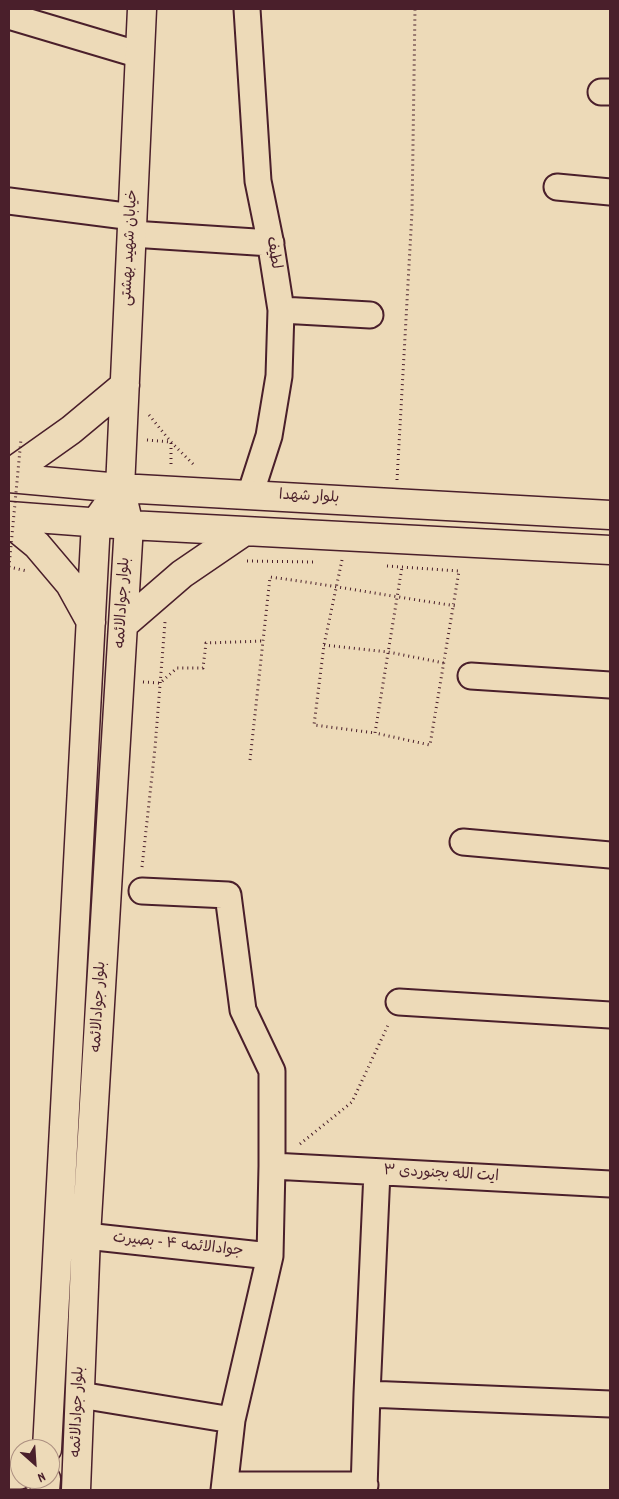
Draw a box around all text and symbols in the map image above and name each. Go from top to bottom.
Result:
street label: خیابان شهید بهشتی [119,189,143,307]
street label: لطیف [261,235,283,271]
street label: بلوار شهدا [278,487,340,509]
street label: بلوار جوادالائمه [113,557,135,649]
street label: بلوار جوادالائمه [89,961,111,1053]
street label: ایت الله بجنوردی ۳ [383,1163,499,1187]
street label: جوادالائمه ۴ - بصیرت [112,1230,244,1262]
street label: بلوار جوادالائمه [68,1366,90,1458]
north arrow [10,1439,60,1489]
text: N [34,1466,49,1487]

